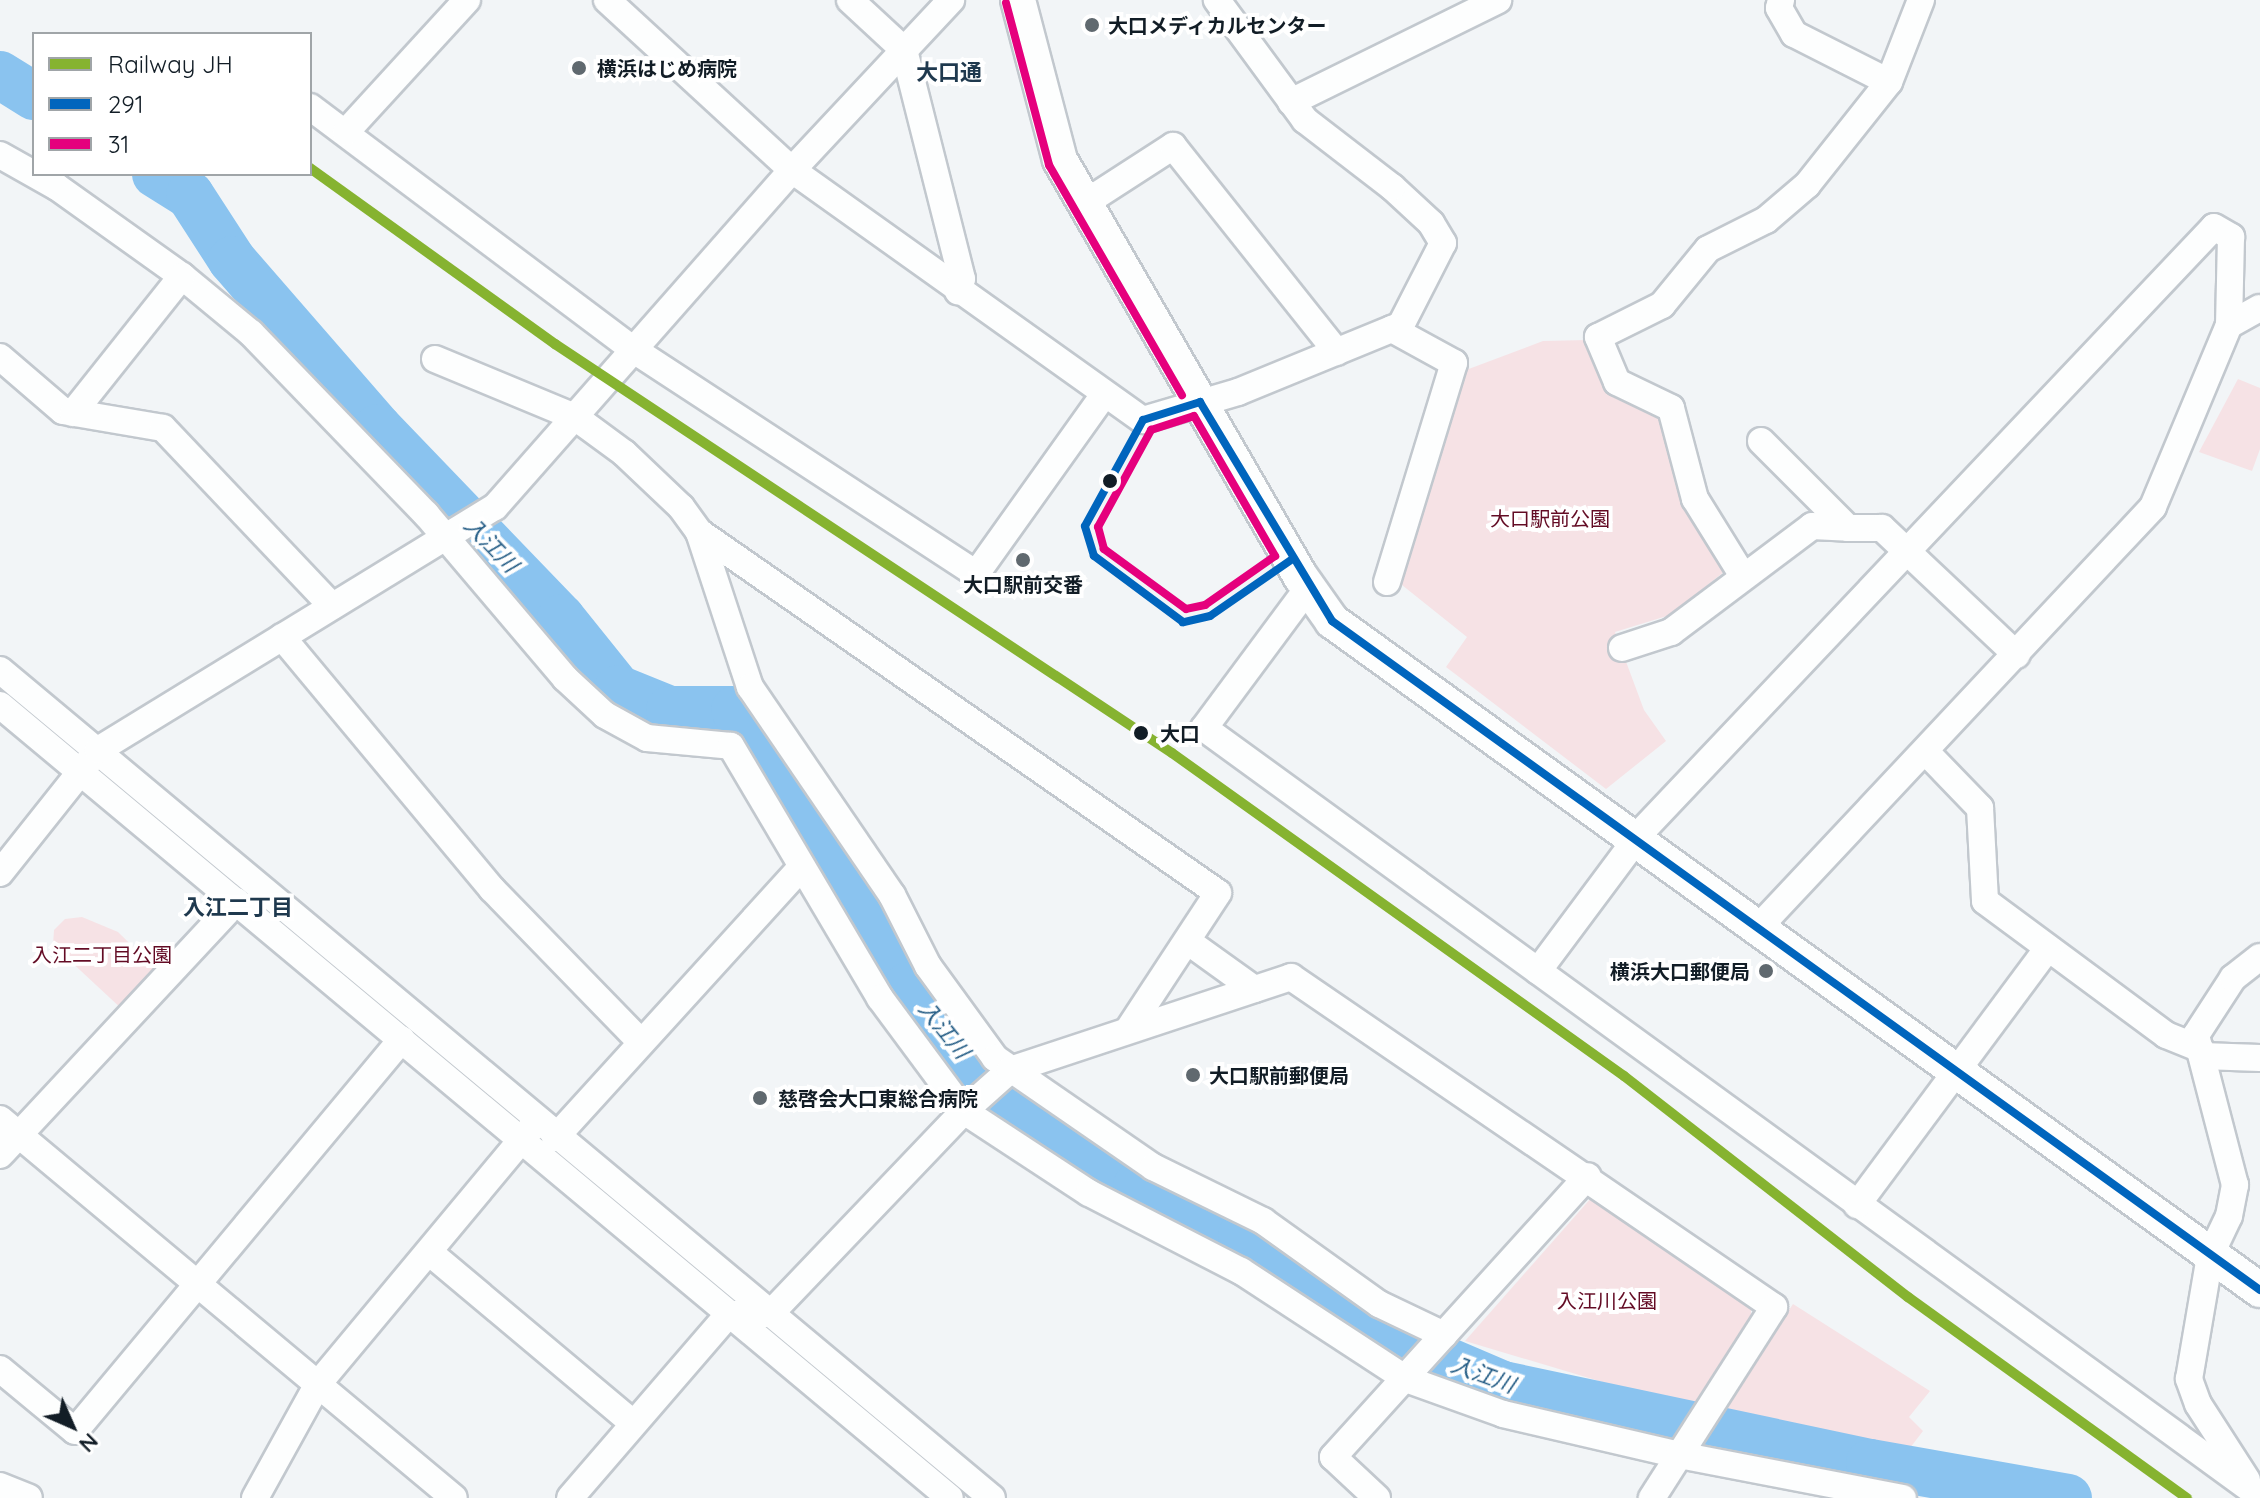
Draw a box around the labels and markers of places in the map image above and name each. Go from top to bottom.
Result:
place label: 大口メディカルセンター [1108,13,1328,37]
marker: 大口メディカルセンター [1083,16,1101,34]
place label: 横浜はじめ病院 [597,56,737,80]
marker: 横浜はじめ病院 [568,57,590,79]
unlabelled marker [1102,473,1118,489]
marker: 大口駅前交番 [1014,551,1032,569]
place label: 大口駅前交番 [963,572,1083,596]
marker: 大口 [1129,721,1153,745]
place label: 大口 [1160,721,1200,745]
place label: 横浜大口郵便局 [1610,959,1750,983]
marker: 横浜大口郵便局 [1757,962,1775,980]
place label: 大口駅前郵便局 [1209,1063,1349,1087]
marker: 大口駅前郵便局 [1184,1066,1202,1084]
place label: 慈啓会大口東総合病院 [778,1086,978,1110]
marker: 慈啓会大口東総合病院 [749,1087,771,1109]

